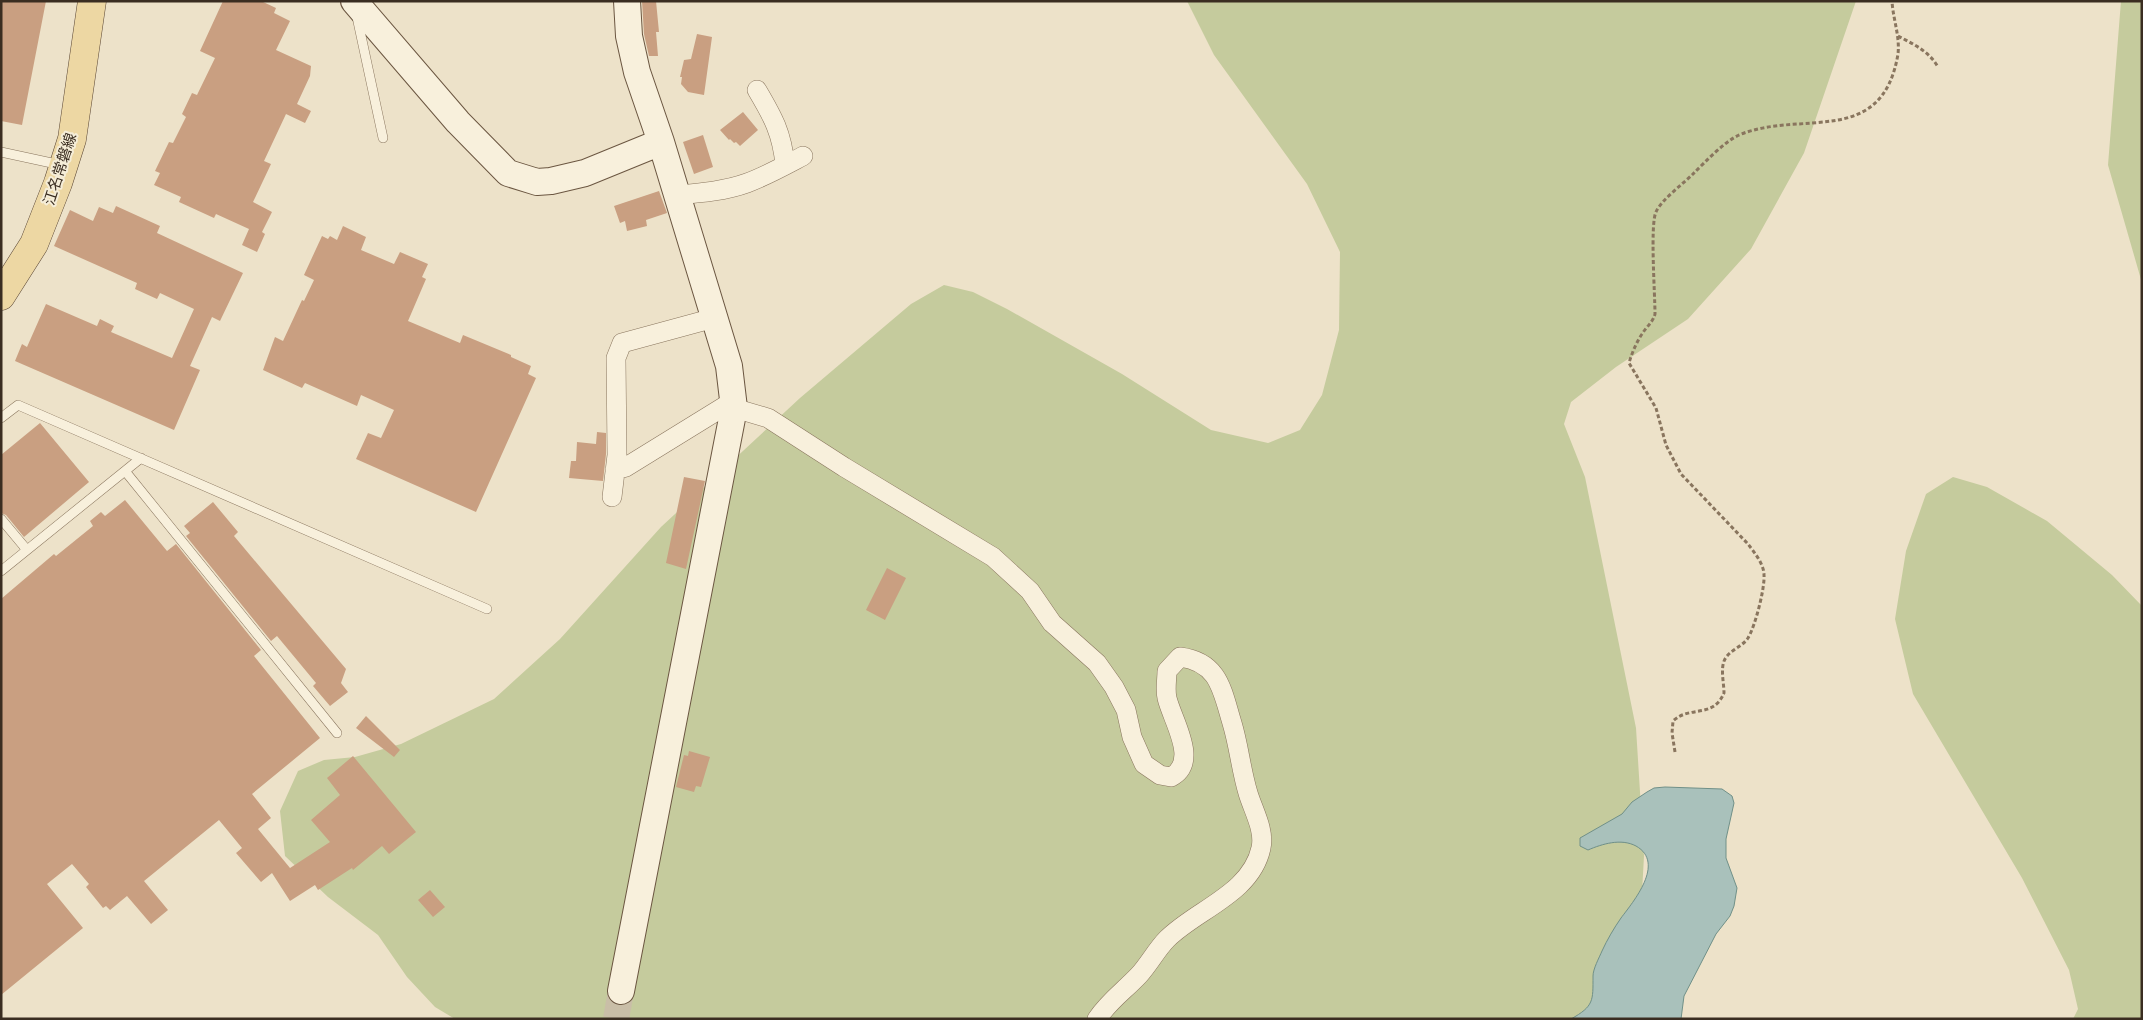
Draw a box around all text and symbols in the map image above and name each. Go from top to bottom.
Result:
street label: 江名常磐線 [40,131,80,207]

